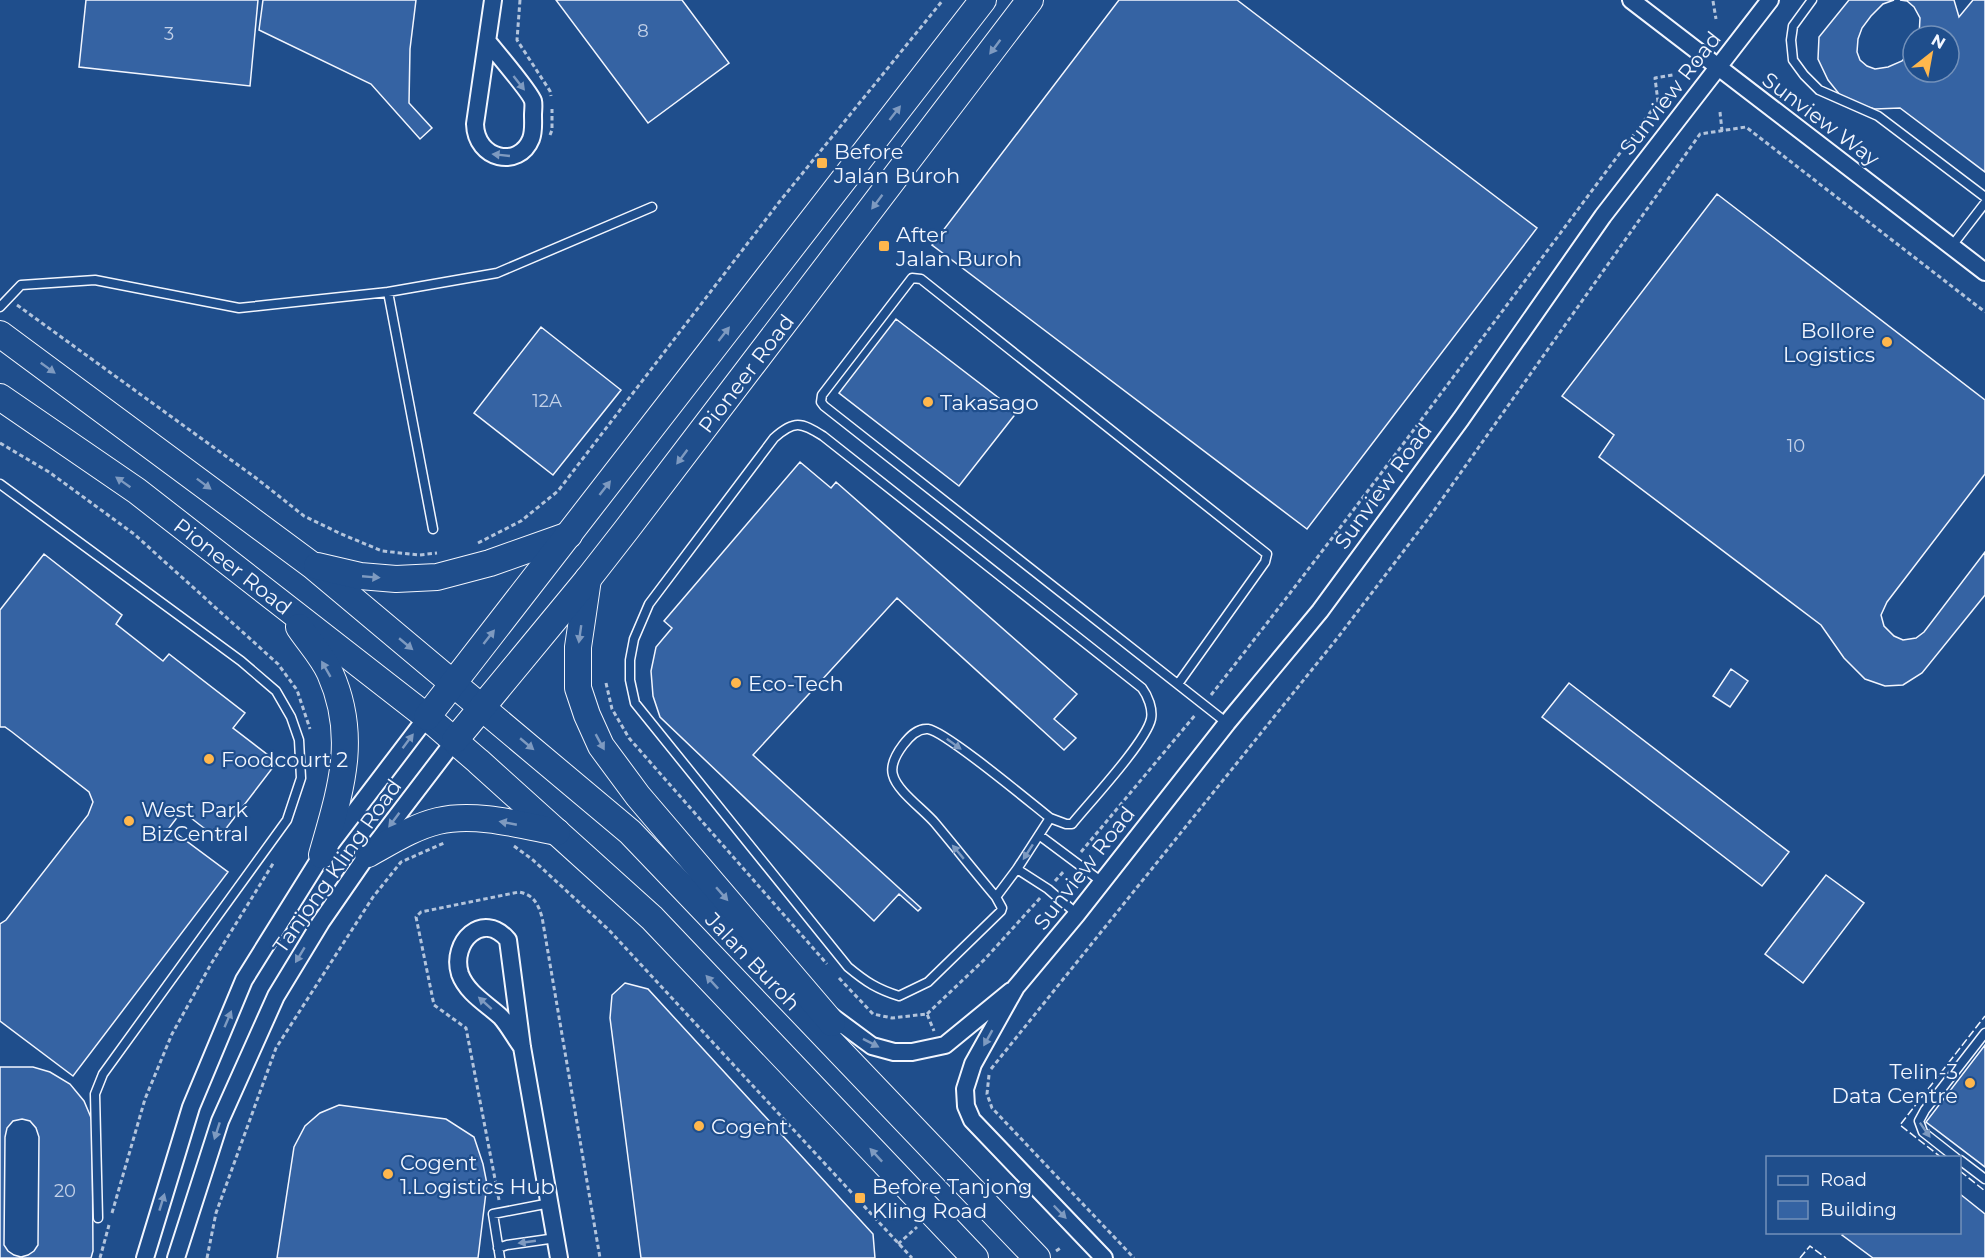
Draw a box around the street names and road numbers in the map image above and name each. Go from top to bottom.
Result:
street label: Sunview Road [1614,26,1726,160]
street label: Sunview Way [1758,67,1885,171]
street label: Pioneer Road [693,309,799,437]
street label: Sunview Road [1329,418,1437,554]
street label: Pioneer Road [169,512,297,620]
street label: Tanjong Kling Road [268,774,406,958]
street label: Sunview Road [1028,801,1140,935]
street label: Jalan Buroh [700,906,806,1015]

